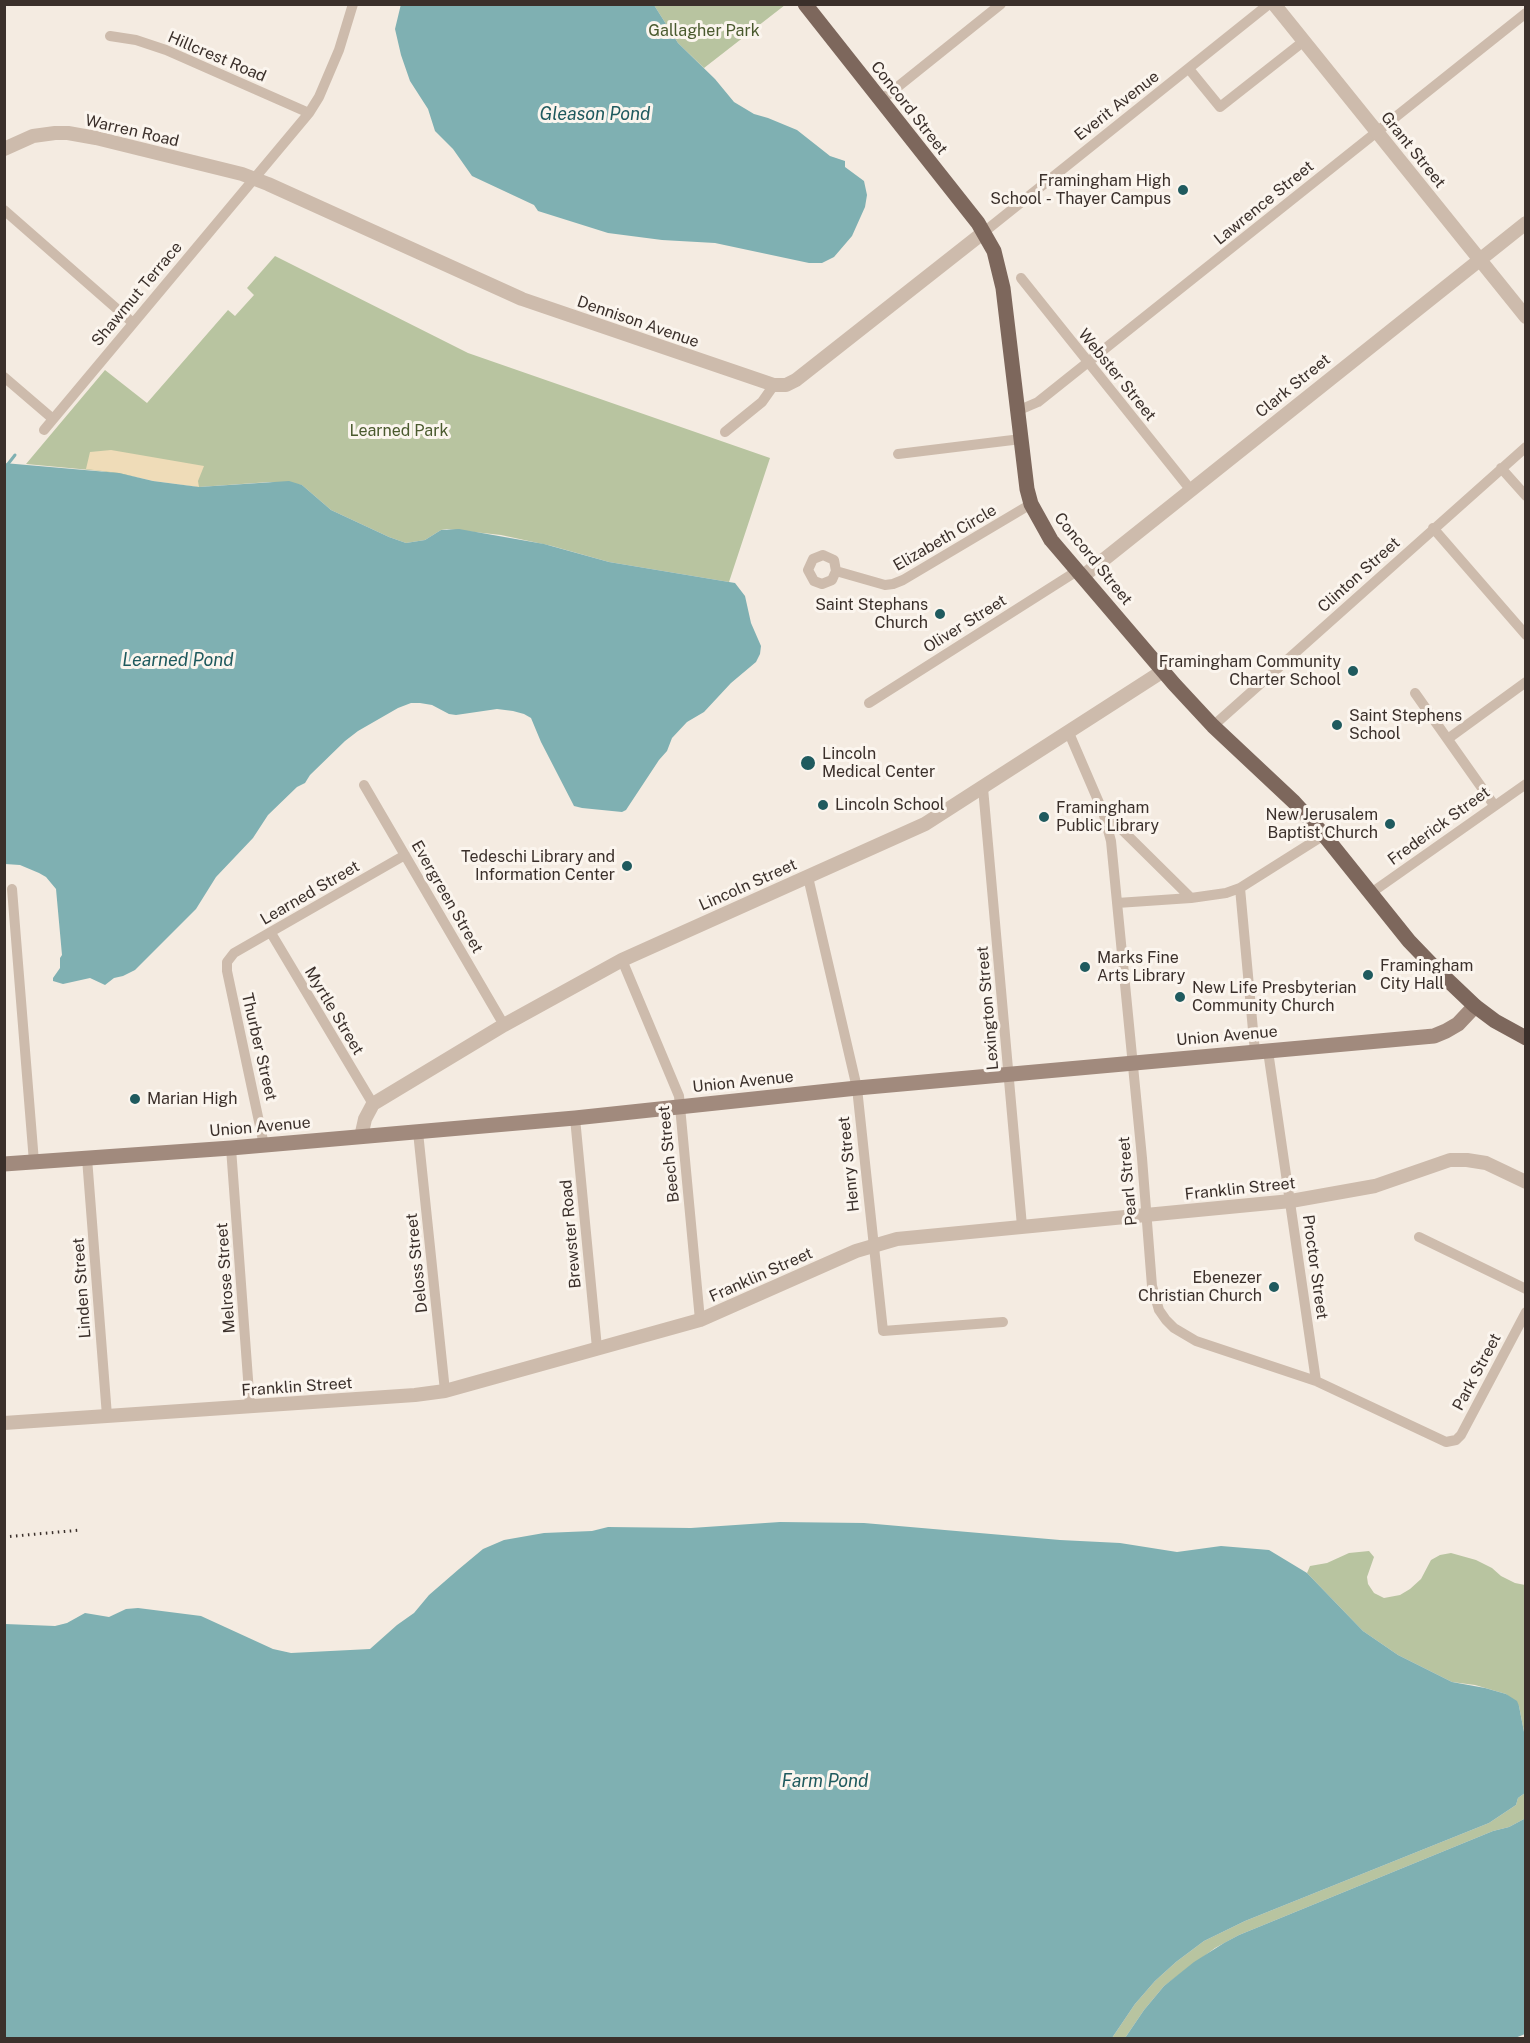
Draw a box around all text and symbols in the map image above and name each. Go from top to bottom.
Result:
park label: Gallagher Park [648,21,760,41]
street label: Hillcrest Road [165,28,269,86]
street label: Concord Street [867,57,951,159]
street label: Everit Avenue [1071,67,1163,145]
water label: Gleason Pond [540,103,650,125]
street label: Grant Street [1377,108,1449,192]
street label: Warren Road [83,111,181,151]
street label: Lawrence Street [1210,157,1318,249]
place label: Framingham High School - Thayer Campus [990,171,1171,209]
marker: Framingham High School - Thayer Campus [1176,183,1190,197]
street label: Shawmut Terrace [88,238,186,350]
street label: Dennison Avenue [574,292,702,352]
street label: Webster Street [1074,325,1160,425]
street label: Clark Street [1252,350,1334,422]
park label: Learned Park [350,421,448,441]
street label: Elizabeth Circle [890,501,1000,575]
street label: Concord Street [1050,509,1136,609]
street label: Clinton Street [1314,533,1404,617]
street label: Oliver Street [920,591,1010,657]
place label: Saint Stephans Church [815,595,928,633]
marker: Saint Stephans Church [933,607,947,621]
water label: Learned Pond [122,649,234,671]
place label: Framingham Community Charter School [1159,652,1341,690]
marker: Framingham Community Charter School [1346,664,1360,678]
place label: Saint Stephens School [1349,706,1462,744]
marker: Saint Stephens School [1330,718,1344,732]
place label: Lincoln Medical Center [822,744,935,782]
marker: Lincoln Medical Center [799,754,817,772]
street label: Frederick Street [1384,782,1494,870]
place label: Lincoln School [835,795,945,815]
marker: Lincoln School [816,798,830,812]
place label: Framingham Public Library [1056,798,1159,836]
place label: New Jerusalem Baptist Church [1266,805,1378,843]
marker: Framingham Public Library [1037,810,1051,824]
marker: New Jerusalem Baptist Church [1383,817,1397,831]
street label: Evergreen Street [407,837,487,957]
place label: Tedeschi Library and Information Center [461,847,615,885]
street label: Lincoln Street [696,855,800,915]
street label: Learned Street [257,857,363,929]
marker: Tedeschi Library and Information Center [620,859,634,873]
street label: Lexington Street [973,945,1003,1071]
place label: Marks Fine Arts Library [1097,948,1185,986]
place label: Framingham City Hall [1380,956,1473,994]
marker: Marks Fine Arts Library [1078,960,1092,974]
street label: Myrtle Street [300,964,368,1058]
marker: Framingham City Hall [1361,968,1375,982]
place label: New Life Presbyterian Community Church [1192,978,1356,1016]
marker: New Life Presbyterian Community Church [1173,990,1187,1004]
street label: Thurber Street [237,991,281,1103]
street label: Union Avenue [1176,1022,1278,1050]
street label: Union Avenue [692,1067,794,1097]
place label: Marian High [147,1089,238,1109]
marker: Marian High [128,1092,142,1106]
street label: Beech Street [654,1105,684,1203]
street label: Union Avenue [209,1113,311,1141]
street label: Henry Street [834,1115,864,1213]
street label: Pearl Street [1115,1136,1141,1226]
street label: Franklin Street [1184,1174,1296,1204]
street label: Brewster Road [557,1179,585,1289]
street label: Deloss Street [402,1212,432,1314]
street label: Proctor Street [1298,1213,1332,1321]
street label: Melrose Street [213,1222,239,1334]
street label: Linden Street [69,1237,95,1339]
street label: Franklin Street [706,1244,816,1306]
place label: Ebenezer Christian Church [1138,1268,1262,1306]
marker: Ebenezer Christian Church [1267,1280,1281,1294]
street label: Park Street [1449,1330,1505,1414]
street label: Franklin Street [241,1374,353,1400]
water label: Farm Pond [782,1770,868,1792]

